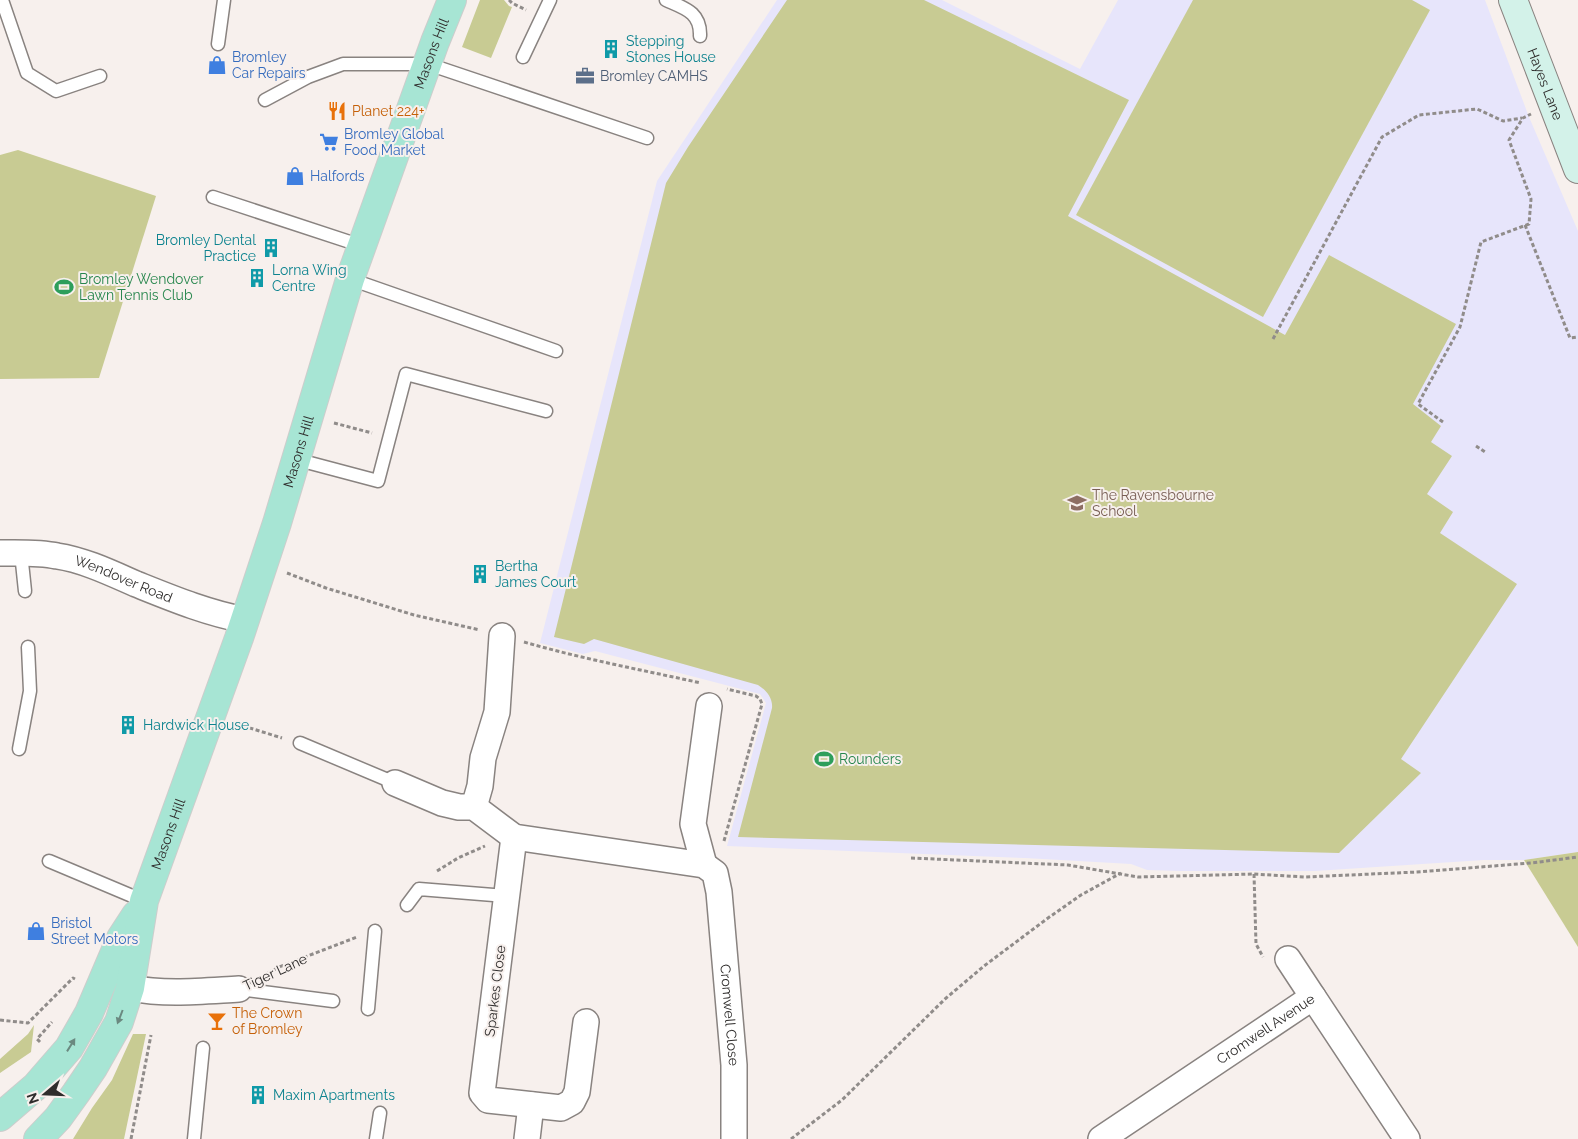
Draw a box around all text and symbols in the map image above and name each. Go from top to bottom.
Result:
street label: Masons Hill [411,15,452,91]
place label: Stepping Stones House [626,33,716,65]
building icon: Stepping Stones House [600,38,622,60]
street label: Hayes Lane [1524,46,1566,122]
place label: Bromley Car Repairs [232,49,306,81]
shop icon: Bromley Car Repairs [206,54,228,76]
office icon: Bromley CAMHS [574,65,596,87]
place label: Bromley CAMHS [600,68,708,84]
restaurant icon: Planet 224+ [326,100,348,122]
place label: Planet 224+ [352,103,425,119]
place label: Bromley Global Food Market [344,126,444,158]
supermarket icon: Bromley Global Food Market [318,131,340,153]
shop icon: Halfords [284,165,306,187]
place label: Halfords [310,168,365,184]
place label: Bromley Dental Practice [156,232,256,264]
building icon: Bromley Dental Practice [260,237,282,259]
place label: Lorna Wing Centre [272,262,347,294]
building icon: Lorna Wing Centre [246,267,268,289]
place label: Bromley Wendover Lawn Tennis Club [79,271,204,303]
sports icon: Bromley Wendover Lawn Tennis Club [53,276,75,298]
street label: Masons Hill [280,413,317,490]
place label: The Ravensbourne School [1092,487,1214,519]
school or university icon: The Ravensbourne School [1066,492,1088,514]
street label: Wendover Road [73,552,175,606]
place label: Bertha James Court [495,558,577,590]
building icon: Bertha James Court [469,563,491,585]
building icon: Hardwick House [117,714,139,736]
place label: Hardwick House [143,717,249,733]
sports icon: Rounders [813,748,835,770]
place label: Rounders [839,751,902,767]
street label: Masons Hill [148,796,188,872]
place label: Bristol Street Motors [51,915,139,947]
shop icon: Bristol Street Motors [25,920,47,942]
street label: Sparkes Close [481,944,509,1038]
street label: Tiger Lane [240,950,310,994]
street label: Cromwell Close [717,963,742,1067]
street label: Cromwell Avenue [1214,990,1317,1067]
place label: The Crown of Bromley [232,1005,303,1037]
one-way arrow [116,1010,124,1025]
bar icon: The Crown of Bromley [206,1010,228,1032]
one-way arrow [66,1038,75,1052]
north arrow [20,1069,70,1119]
building icon: Maxim Apartments [247,1084,269,1106]
place label: Maxim Apartments [273,1087,395,1103]
text: N [23,1091,42,1106]

